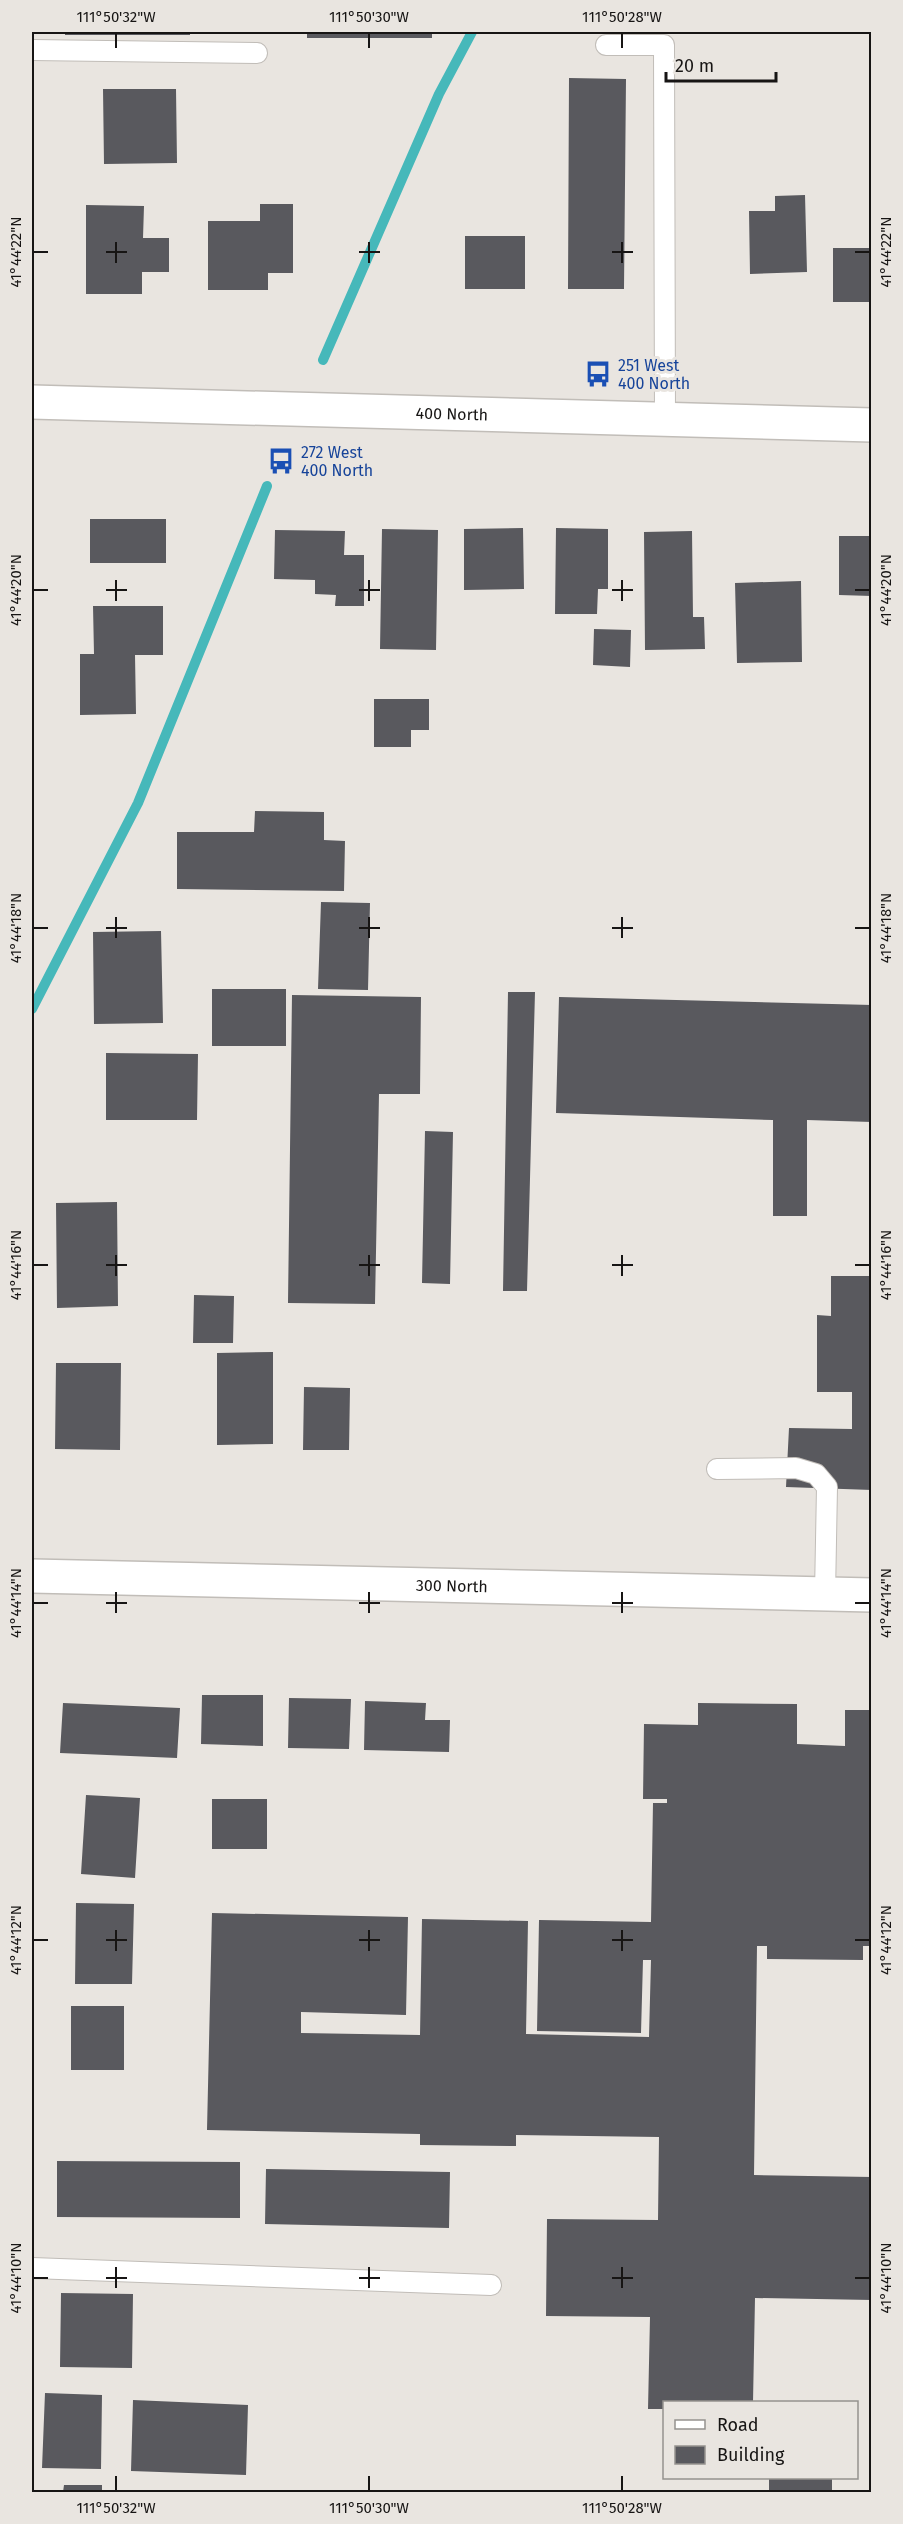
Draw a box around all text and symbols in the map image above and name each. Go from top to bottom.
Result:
text: 111°50'32"W [76,8,156,26]
text: 111°50'30"W [329,8,410,26]
text: 111°50'28"W [582,8,662,26]
scale bar [666,45,776,83]
text: 20 m [675,55,714,77]
text: 41°44'22"N [7,216,25,288]
text: 41°44'22"N [877,216,895,288]
place label: 251 West 400 North [618,356,690,393]
bus stop icon: 251 West 400 North [583,359,613,389]
street label: 400 North [415,404,488,424]
place label: 272 West 400 North [301,443,373,480]
bus stop icon: 272 West 400 North [266,446,296,476]
text: 41°44'20"N [7,554,25,626]
text: 41°44'20"N [877,554,895,626]
text: 41°44'18"N [7,893,25,963]
text: 41°44'18"N [877,893,895,963]
text: 41°44'16"N [7,1230,25,1300]
text: 41°44'16"N [877,1230,895,1300]
text: 41°44'14"N [7,1568,25,1638]
text: 41°44'14"N [877,1568,895,1638]
street label: 300 North [416,1576,488,1596]
text: 41°44'12"N [7,1905,25,1975]
text: 41°44'12"N [877,1905,895,1975]
text: 41°44'10"N [7,2243,25,2313]
text: 41°44'10"N [877,2243,895,2313]
legend [663,2401,858,2479]
text: Road [717,2414,759,2436]
text: Building [717,2444,785,2466]
text: 111°50'32"W [76,2499,156,2517]
text: 111°50'30"W [329,2499,410,2517]
text: 111°50'28"W [582,2499,662,2517]

